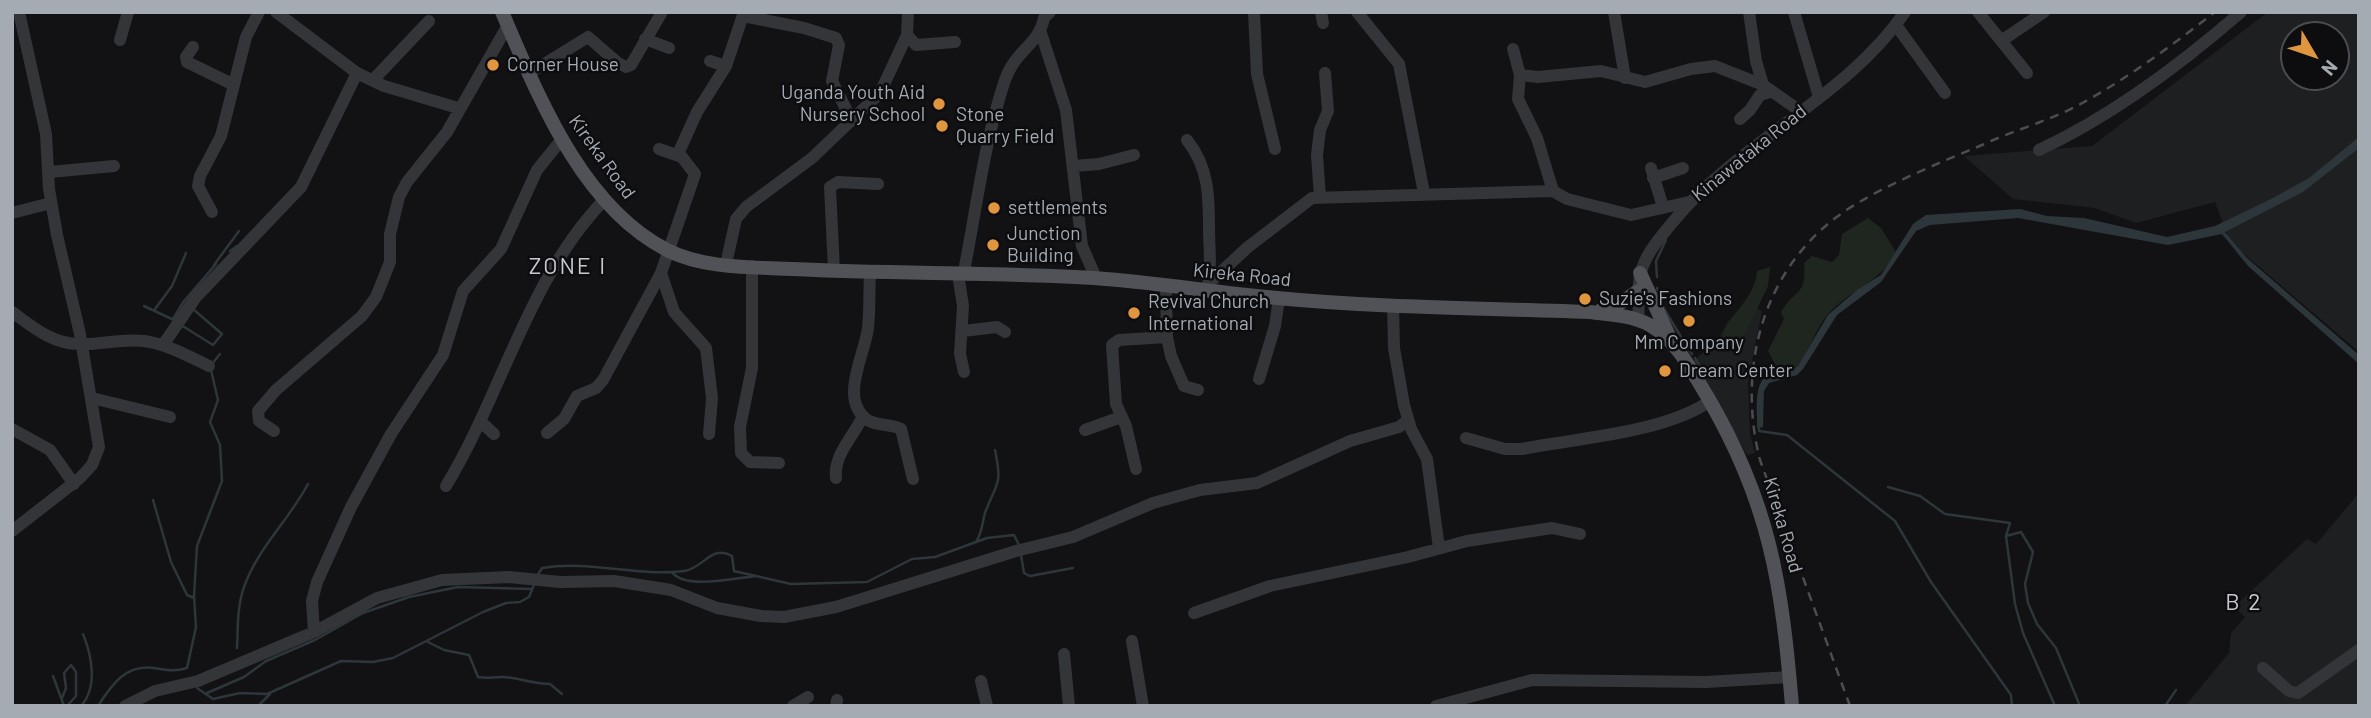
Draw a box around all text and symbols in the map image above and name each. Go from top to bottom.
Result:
north arrow [2280,21,2350,91]
place label: Corner House [507,54,619,76]
text: N [2317,56,2343,80]
marker: Corner House [485,57,501,73]
place label: Uganda Youth Aid Nursery School [781,82,925,126]
marker: Uganda Youth Aid Nursery School [931,96,947,112]
street label: Kinawataka Road [1687,100,1811,206]
place label: Stone Quarry Field [956,104,1054,148]
street label: Kireka Road [564,111,640,203]
marker: Stone Quarry Field [934,118,950,134]
place label: settlements [1008,197,1107,219]
marker: settlements [986,200,1002,216]
place label: Junction Building [1007,223,1080,267]
marker: Junction Building [985,237,1001,253]
district label: ZONE I [529,252,607,280]
street label: Kireka Road [1192,259,1292,291]
place label: Suzie's Fashions [1599,288,1732,310]
place label: Revival Church International [1148,291,1269,335]
marker: Suzie's Fashions [1577,291,1593,307]
marker: Revival Church International [1126,305,1142,321]
marker: Mm Company [1681,313,1697,329]
place label: Mm Company [1634,332,1744,354]
place label: Dream Center [1679,360,1792,382]
marker: Dream Center [1657,363,1673,379]
street label: Kireka Road [1758,475,1808,575]
district label: B 2 [2226,588,2262,616]

